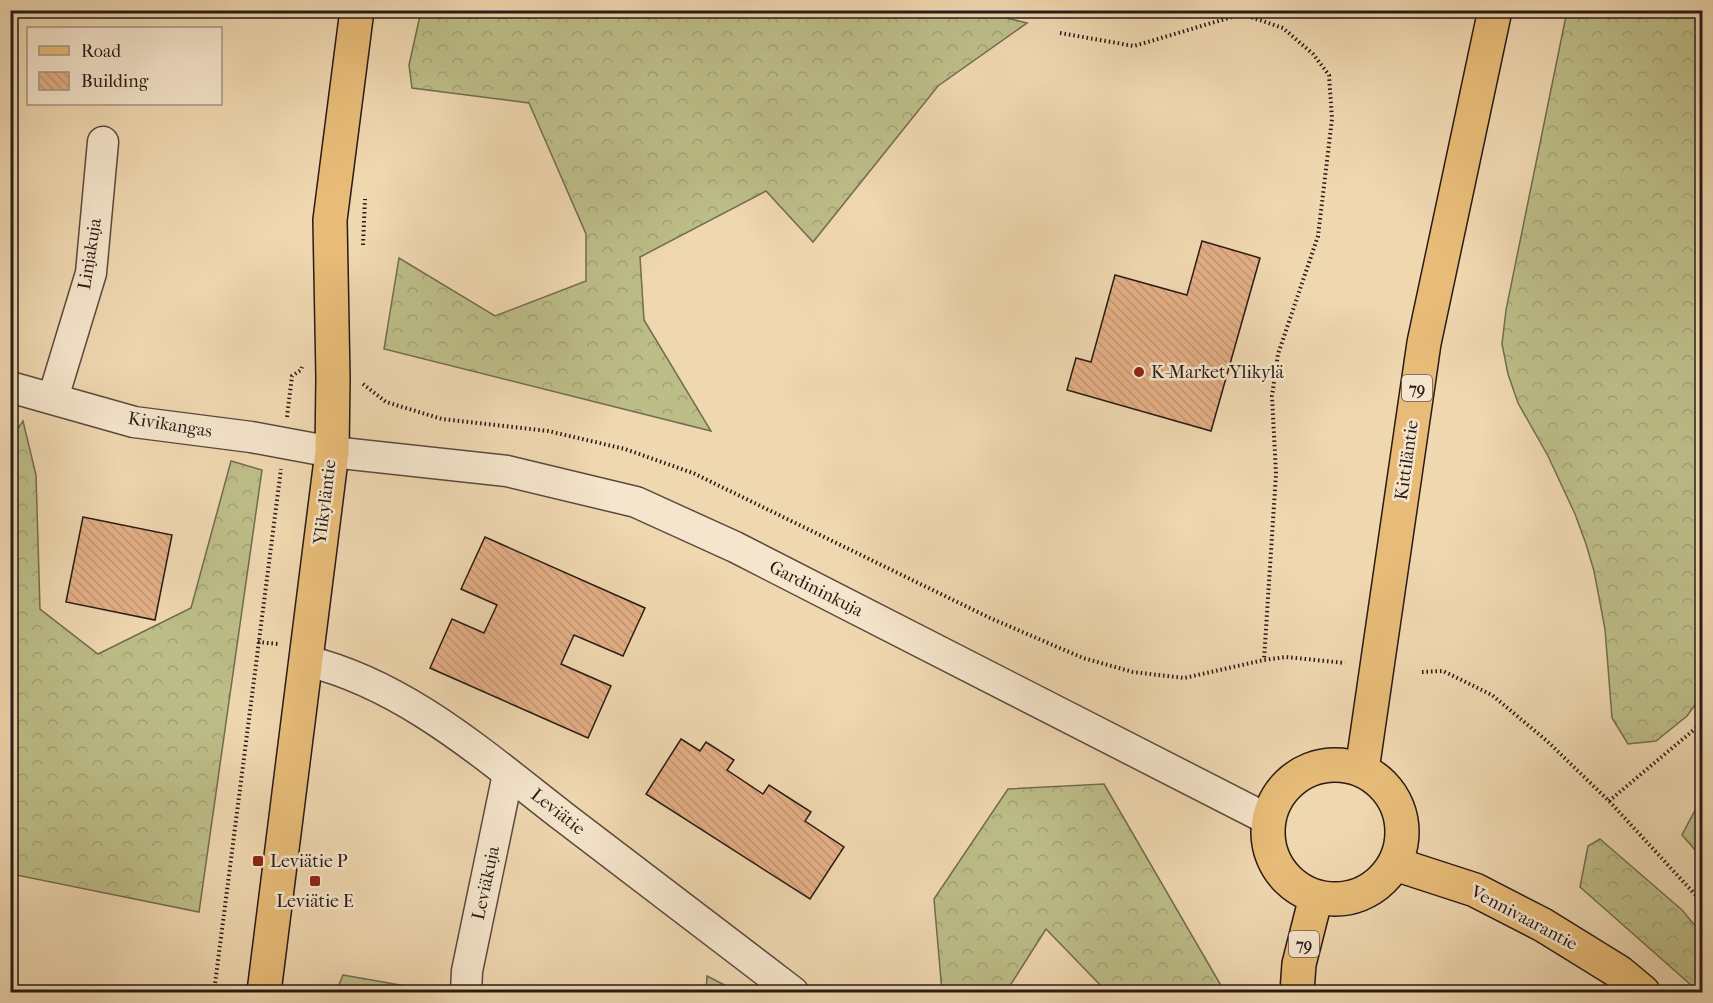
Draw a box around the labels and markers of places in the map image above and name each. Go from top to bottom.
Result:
place label: K-Market Ylikylä [1151,362,1285,383]
marker: K-Market Ylikylä [1132,365,1146,379]
place label: Leviätie P [270,851,348,872]
marker: Leviätie P [251,854,265,868]
marker: Leviätie E [308,874,322,888]
place label: Leviätie E [276,891,354,912]

